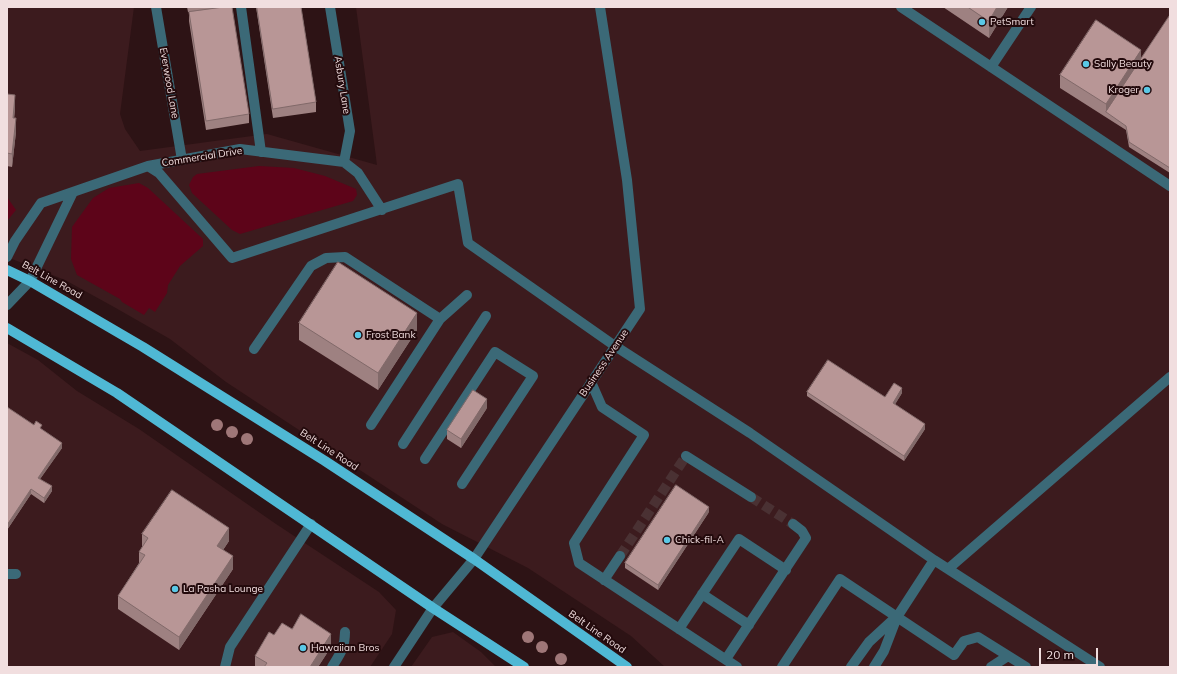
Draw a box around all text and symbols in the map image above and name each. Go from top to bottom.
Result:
place label: PetSmart [990,16,1034,28]
marker: PetSmart [977,17,987,27]
street label: Everwood Lane [157,47,181,119]
street label: Asbury Lane [331,55,353,115]
place label: Sally Beauty [1094,58,1152,70]
marker: Sally Beauty [1081,59,1091,69]
place label: Kroger [1108,84,1139,96]
marker: Kroger [1142,85,1152,95]
street label: Commercial Drive [161,145,243,169]
street label: Belt Line Road [20,259,84,301]
street label: Business Avenue [577,327,631,399]
place label: Frost Bank [366,329,416,341]
marker: Frost Bank [353,330,363,340]
street label: Belt Line Road [298,427,360,473]
place label: Chick-fil-A [675,534,724,546]
marker: Chick-fil-A [662,535,672,545]
place label: La Pasha Lounge [183,583,263,595]
marker: La Pasha Lounge [170,584,180,594]
street label: Belt Line Road [566,608,628,656]
scale bar [1041,640,1100,666]
place label: Hawaiian Bros [311,642,379,654]
marker: Hawaiian Bros [298,643,308,653]
text: 20 m [1046,647,1074,662]

